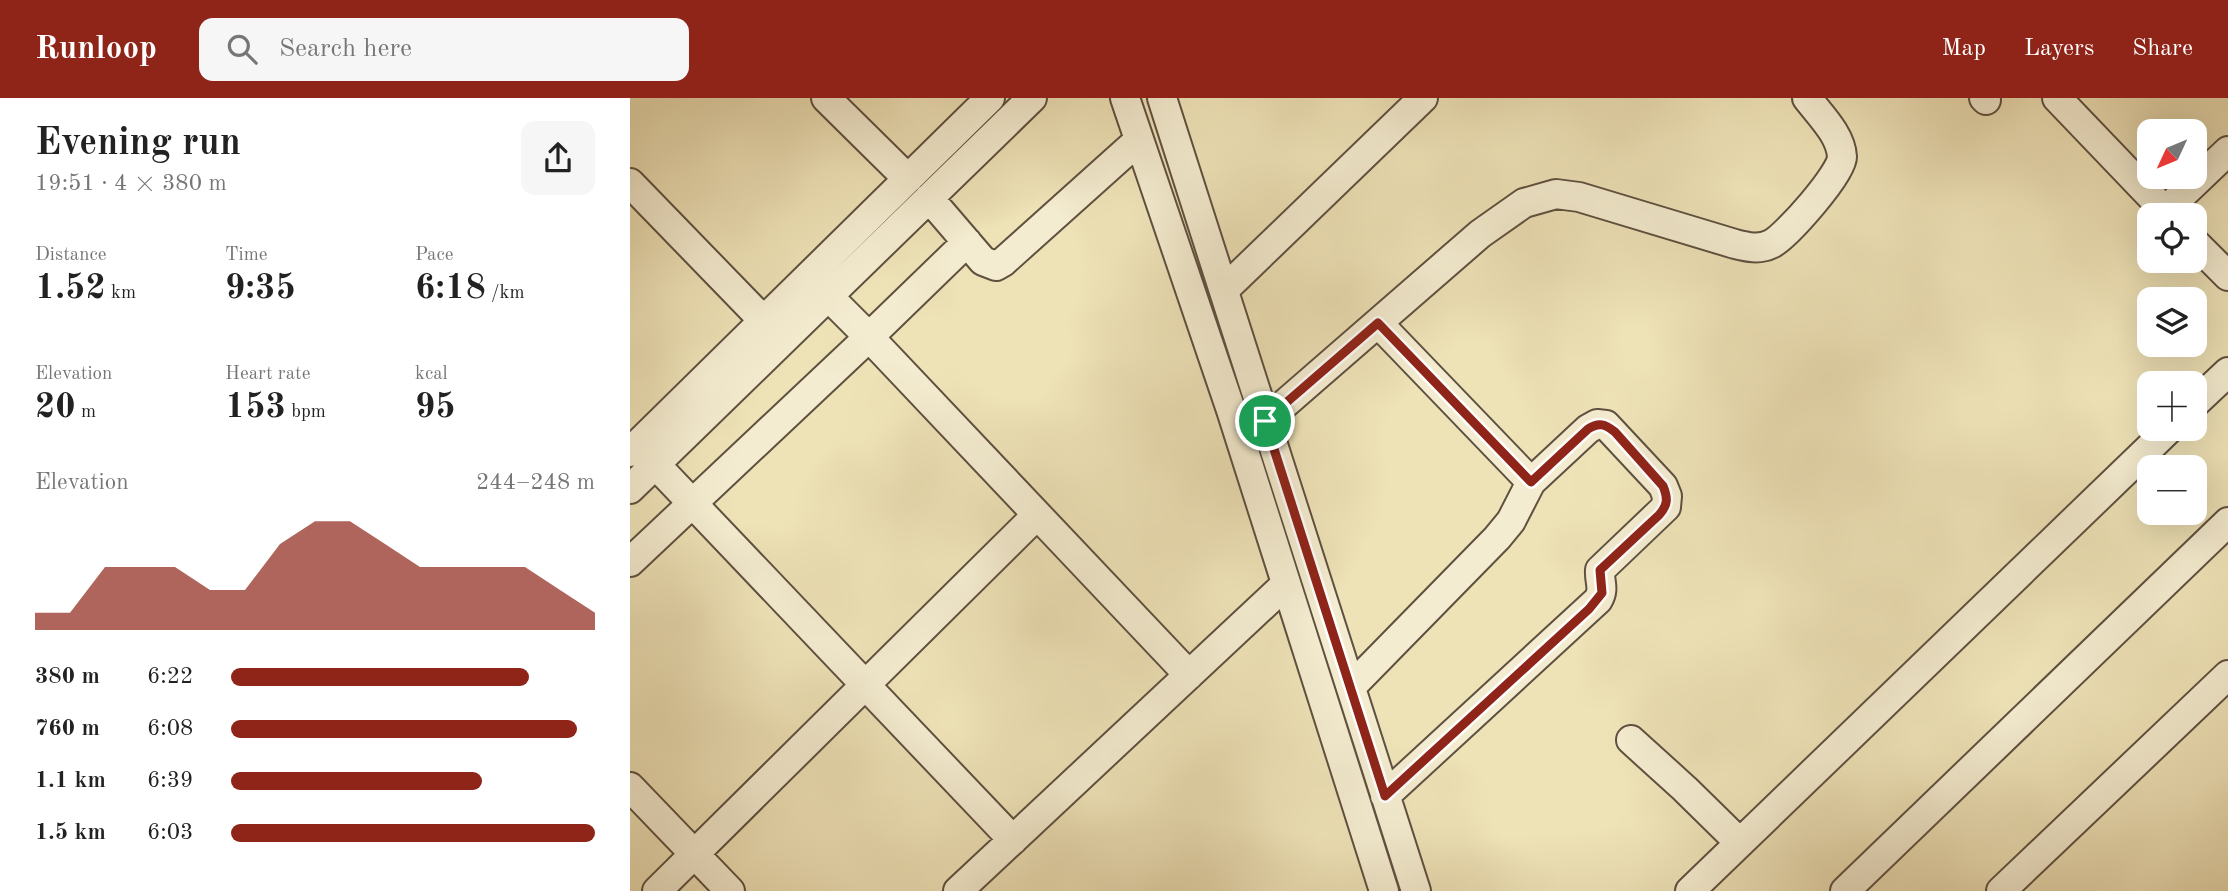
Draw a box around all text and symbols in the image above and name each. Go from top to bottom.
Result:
search box [199,18,689,81]
icon: search [223,30,261,68]
text: Runloop [35,33,157,66]
text: Search here [279,36,412,62]
text: Map [1942,37,1986,61]
text: Layers [2024,37,2094,61]
text: Share [2132,37,2193,61]
north arrow [2137,119,2207,189]
map controls [2137,119,2207,525]
button: share [521,121,595,195]
text: Evening run [35,125,241,163]
text: 19:51 · 4 × 380 m [35,172,227,195]
button: locate [2137,203,2207,273]
text: Distance [35,246,107,265]
text: Time [225,246,268,265]
text: Pace [415,246,454,265]
text: 1.52 [35,271,106,306]
text: 9:35 [225,271,296,306]
text: 6:18 [415,271,486,306]
text: km [106,284,136,303]
text: /km [486,284,525,303]
button: layers [2137,287,2207,357]
text: Elevation [35,365,112,384]
text: Heart rate [225,365,310,384]
text: kcal [415,365,448,384]
button: + [2137,371,2207,441]
text: 20 [35,390,76,425]
text: 153 [225,390,286,425]
text: 95 [415,390,456,425]
pin [1235,391,1295,451]
icon: arrive [1246,402,1284,440]
text: m [76,403,96,422]
text: bpm [286,403,326,422]
button: − [2137,455,2207,525]
text: Elevation [35,471,129,494]
text: 244–248 m [476,471,595,494]
text: 380 m [35,665,100,688]
text: 6:22 [147,665,193,688]
text: 760 m [35,717,100,740]
text: 6:08 [147,717,193,740]
text: 1.1 km [35,769,106,792]
text: 6:39 [147,769,193,792]
text: 1.5 km [35,821,106,844]
text: 6:03 [147,821,193,844]

